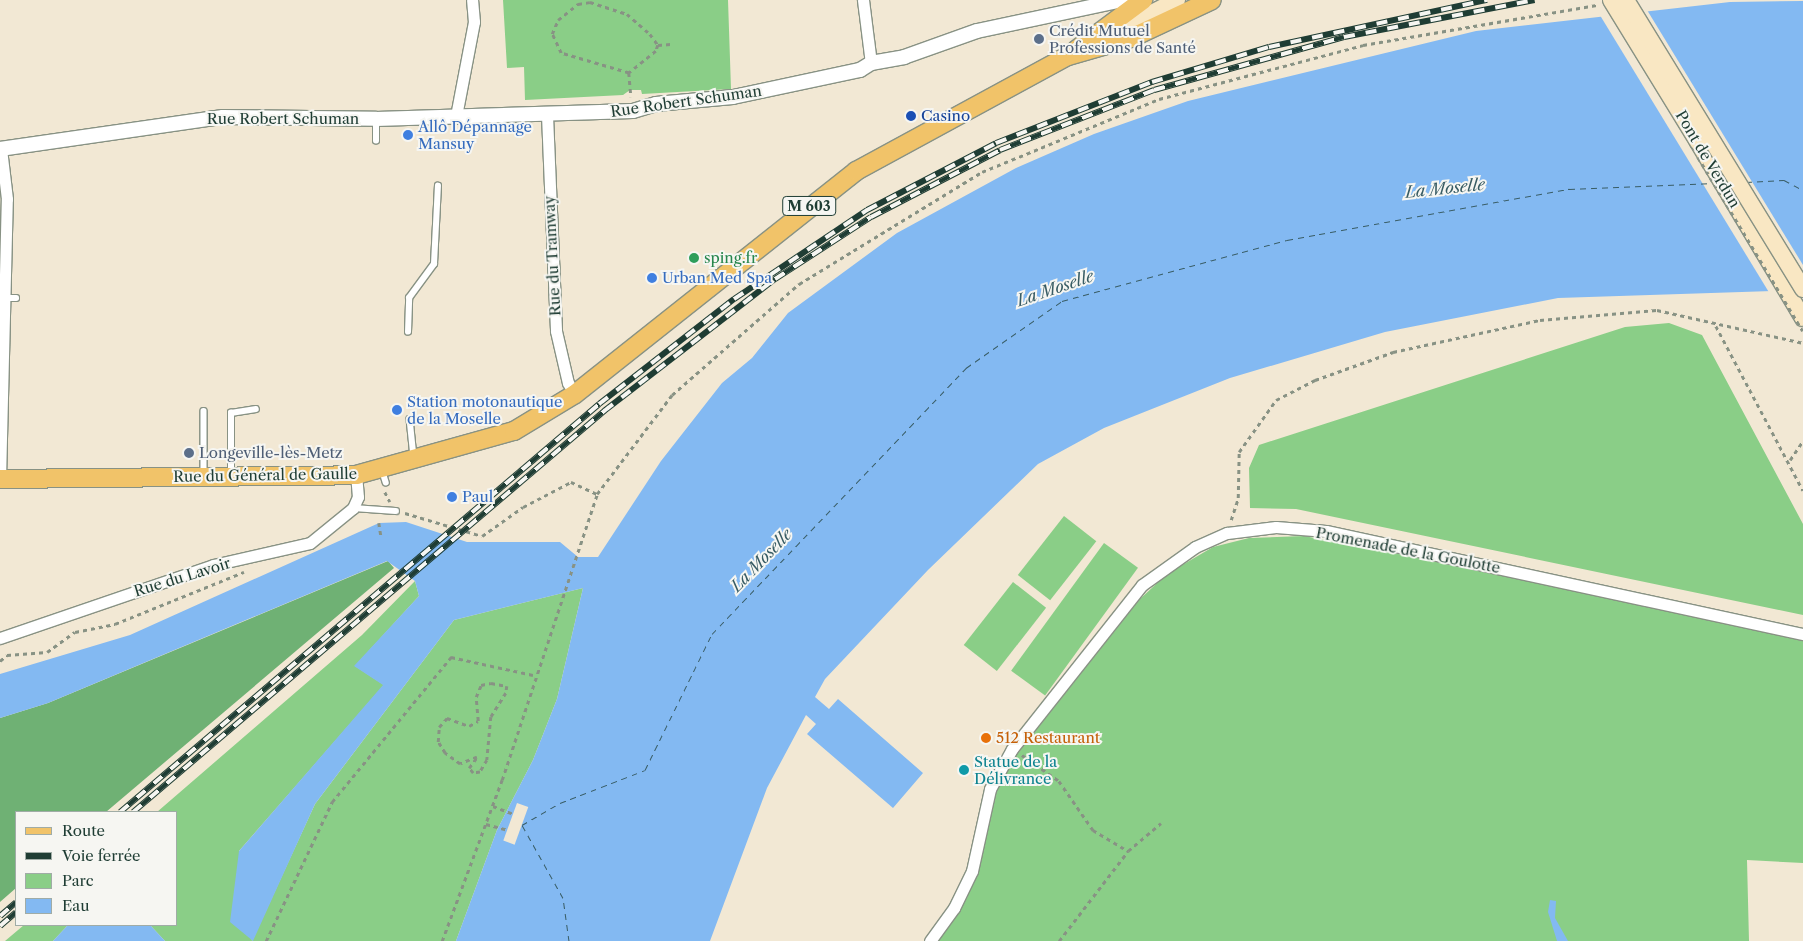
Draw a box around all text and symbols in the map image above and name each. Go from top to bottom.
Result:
place label: Crédit Mutuel Professions de Santé [1049,21,1196,56]
marker: Crédit Mutuel Professions de Santé [1033,33,1045,45]
street label: Rue Robert Schuman [609,81,763,121]
place label: Casino [921,107,970,125]
street label: Pont de Verdun [1672,107,1744,211]
street label: Rue Robert Schuman [207,110,359,128]
marker: Casino [905,110,917,122]
place label: Allô Dépannage Mansuy [418,117,532,152]
marker: Allô Dépannage Mansuy [402,129,414,141]
water label: La Moselle [1404,174,1486,202]
street label: Rue du Tramway [540,195,564,317]
road number: M 603 [782,195,836,218]
place label: sping.fr [704,249,757,267]
marker: sping.fr [688,252,700,264]
water label: La Moselle [1014,266,1096,310]
place label: Urban Med Spa [662,269,772,287]
marker: Urban Med Spa [646,272,658,284]
place label: Station motonautique de la Moselle [407,392,562,427]
marker: Station motonautique de la Moselle [391,404,403,416]
place label: Longeville-lès-Metz [199,444,343,462]
marker: Longeville-lès-Metz [183,447,195,459]
street label: Rue du Général de Gaulle [173,464,357,486]
place label: Paul [462,488,493,506]
marker: Paul [446,491,458,503]
street label: Promenade de la Goulotte [1314,523,1502,577]
water label: La Moselle [726,525,796,595]
street label: Rue du Lavoir [132,554,232,600]
place label: 512 Restaurant [996,729,1100,747]
marker: 512 Restaurant [980,732,992,744]
place label: Statue de la Délivrance [974,752,1057,787]
marker: Statue de la Délivrance [958,764,970,776]
legend [15,811,178,926]
text: Route [62,821,105,840]
text: Voie ferrée [62,846,140,865]
text: Parc [62,871,94,890]
text: Eau [62,896,90,915]

